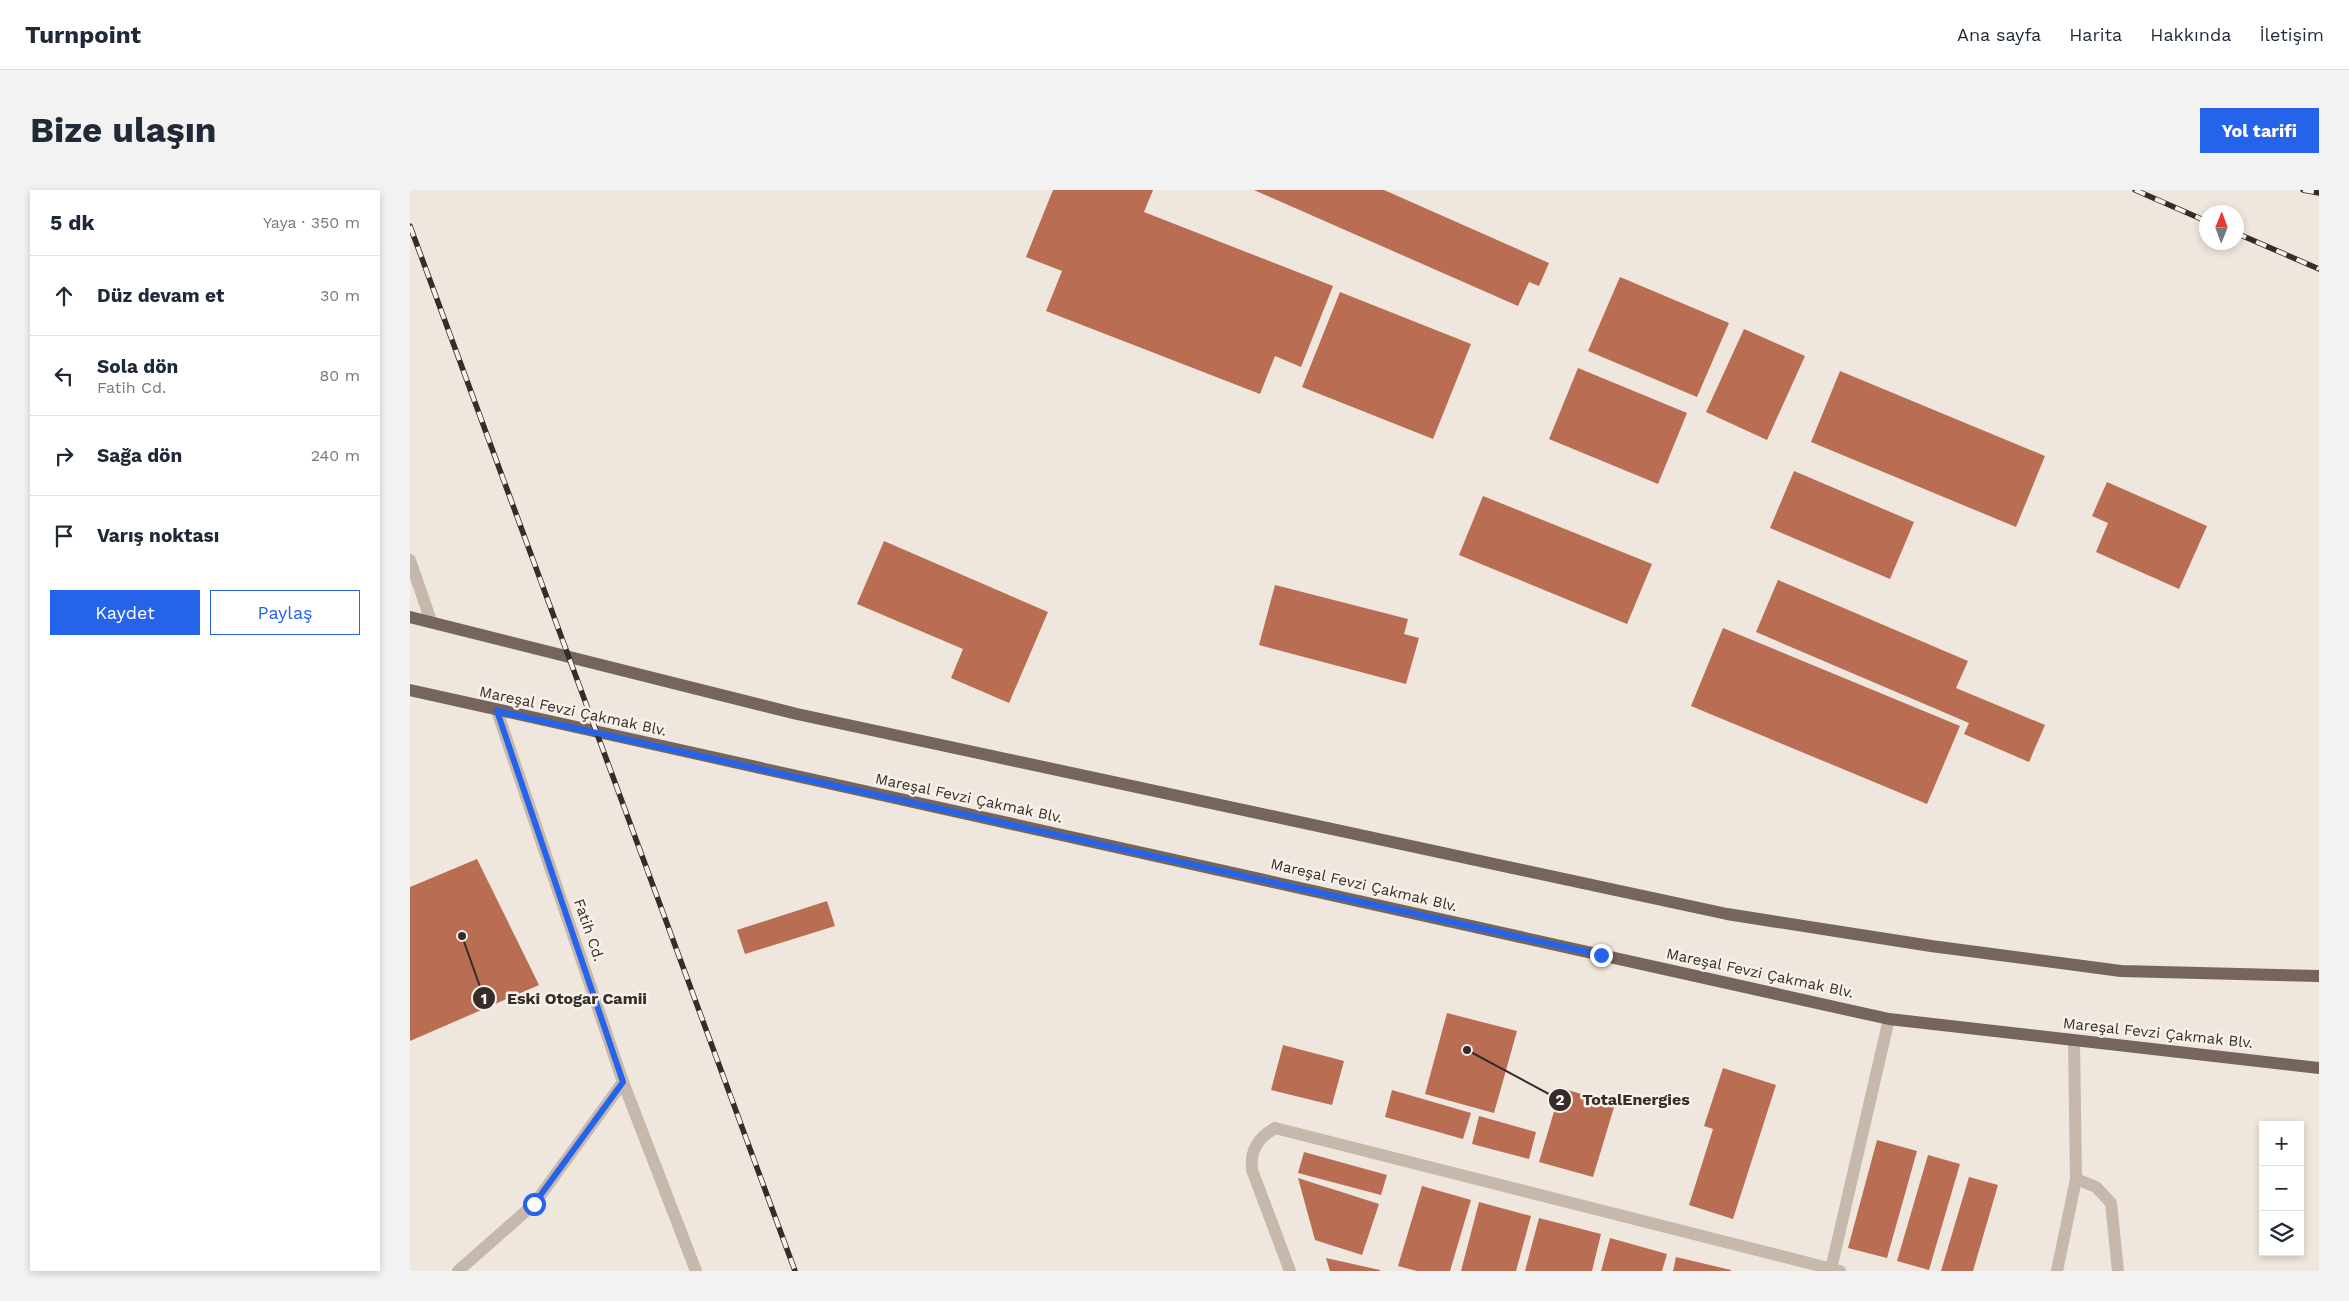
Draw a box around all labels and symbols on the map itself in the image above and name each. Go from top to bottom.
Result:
north arrow [2199,205,2244,250]
street label: Mareşal Fevzi Çakmak Blv. [478,682,668,740]
street label: Mareşal Fevzi Çakmak Blv. [874,769,1064,827]
street label: Mareşal Fevzi Çakmak Blv. [1269,855,1459,915]
street label: Fatih Cd. [570,896,608,964]
route end [1590,944,1613,967]
street label: Mareşal Fevzi Çakmak Blv. [1665,944,1855,1002]
callout: Eski Otogar Camii [472,983,657,1014]
text: Eski Otogar Camii [507,989,647,1008]
text: 1 [481,990,487,1008]
street label: Mareşal Fevzi Çakmak Blv. [2062,1014,2254,1052]
callout: TotalEnergies [1547,1084,1700,1115]
text: TotalEnergies [1582,1090,1690,1109]
text: 2 [1556,1091,1565,1109]
route start [523,1193,546,1216]

